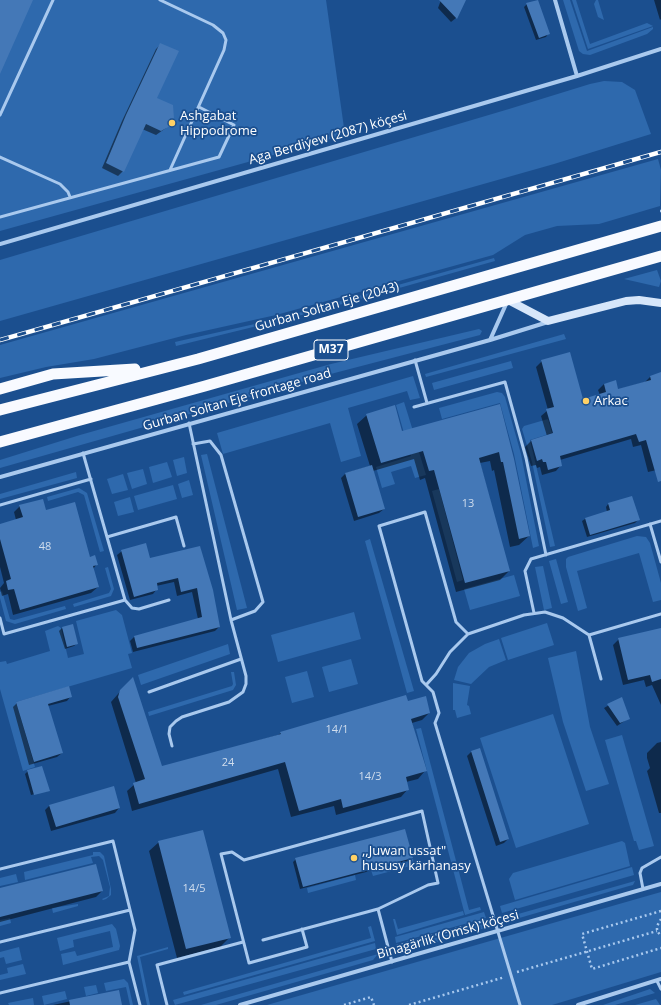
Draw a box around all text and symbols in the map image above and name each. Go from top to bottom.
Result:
place label: Ashgabat Hippodrome [180,108,257,139]
street label: Aga Berdiýew (2087) köçesi [247,108,409,168]
marker: Ashgabat Hippodrome [167,118,177,128]
street label: Gurban Soltan Eje (2043) [253,279,401,335]
road number: M37 [314,340,348,360]
street label: Gurban Soltan Eje frontage road [141,366,333,434]
place label: Arkac [594,393,628,409]
marker: Arkac [581,396,591,406]
house number: 13 [462,497,474,511]
house number: 48 [39,540,51,554]
house number: 14/1 [326,723,348,737]
house number: 24 [222,756,234,770]
house number: 14/3 [359,770,381,784]
place label: ,,Juwan ussat" hususy kärhanasy [362,843,471,874]
marker: ,,Juwan ussat" hususy kärhanasy [349,853,359,863]
house number: 14/5 [183,882,205,896]
street label: Binagärlik (Omsk) köçesi [375,907,521,963]

